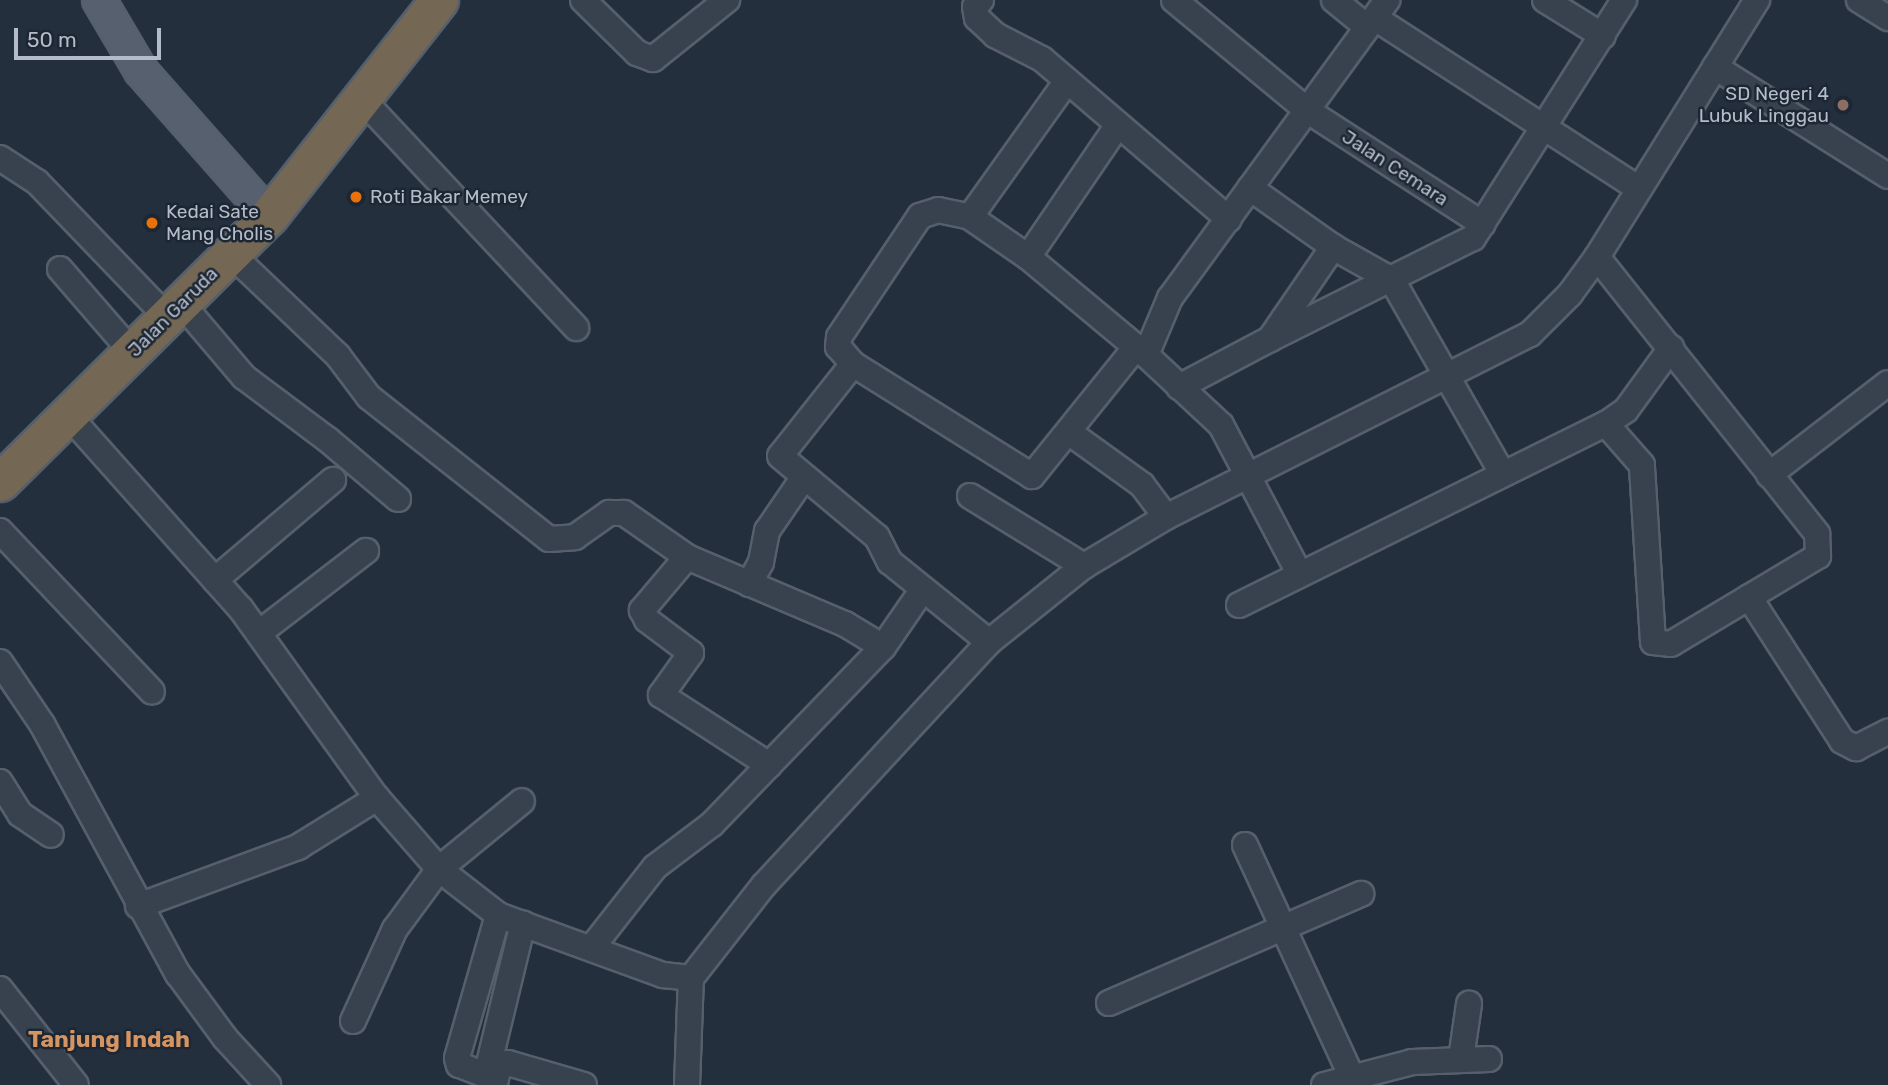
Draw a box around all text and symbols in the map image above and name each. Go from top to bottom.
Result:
scale bar [18,14,164,58]
text: 50 m [27,27,77,52]
place label: SD Negeri 4 Lubuk Linggau [1699,83,1829,127]
marker: SD Negeri 4 Lubuk Linggau [1835,97,1851,113]
street label: Jalan Cemara [1338,125,1452,211]
place label: Roti Bakar Memey [370,186,528,208]
marker: Roti Bakar Memey [348,189,364,205]
place label: Kedai Sate Mang Cholis [166,201,273,245]
marker: Kedai Sate Mang Cholis [144,215,160,231]
street label: Jalan Garuda [123,262,223,362]
district label: Tanjung Indah [28,1025,190,1053]

